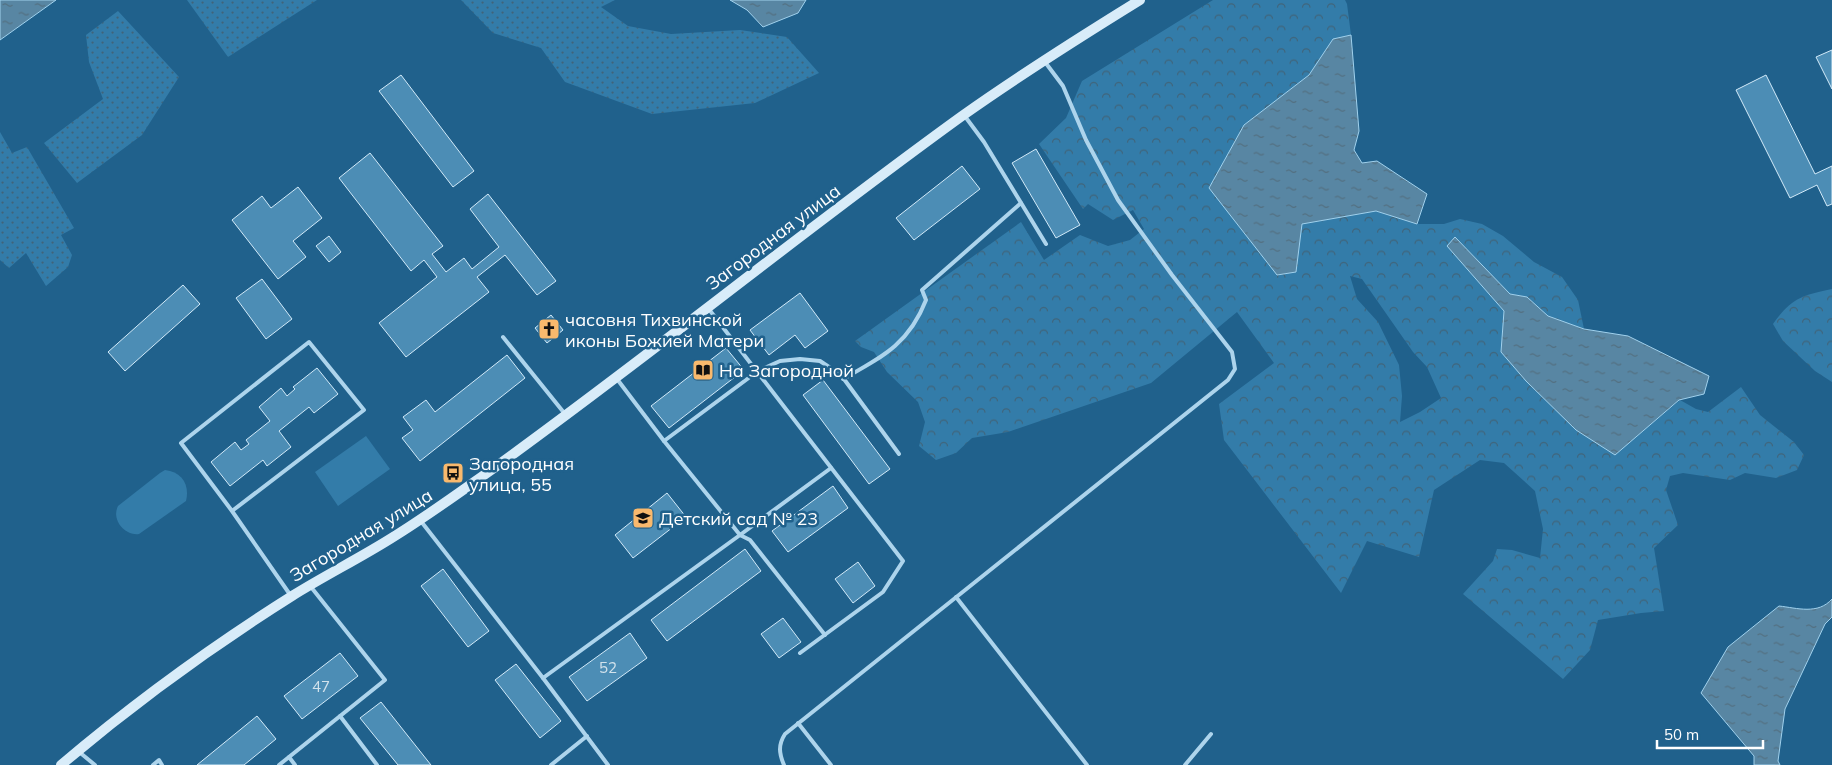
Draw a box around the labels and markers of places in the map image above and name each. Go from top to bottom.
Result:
place label: часовня Тихвинской иконы Божией Матери [565,308,764,352]
church icon: часовня Тихвинской иконы Божией Матери [537,317,561,341]
library icon: На Загородной [691,358,715,382]
place label: На Загородной [719,359,854,382]
place label: Загородная улица, 55 [469,452,574,496]
bus stop icon: Загородная улица, 55 [441,461,465,485]
school or university icon: Детский сад № 23 [631,506,655,530]
place label: Детский сад № 23 [659,507,818,530]

